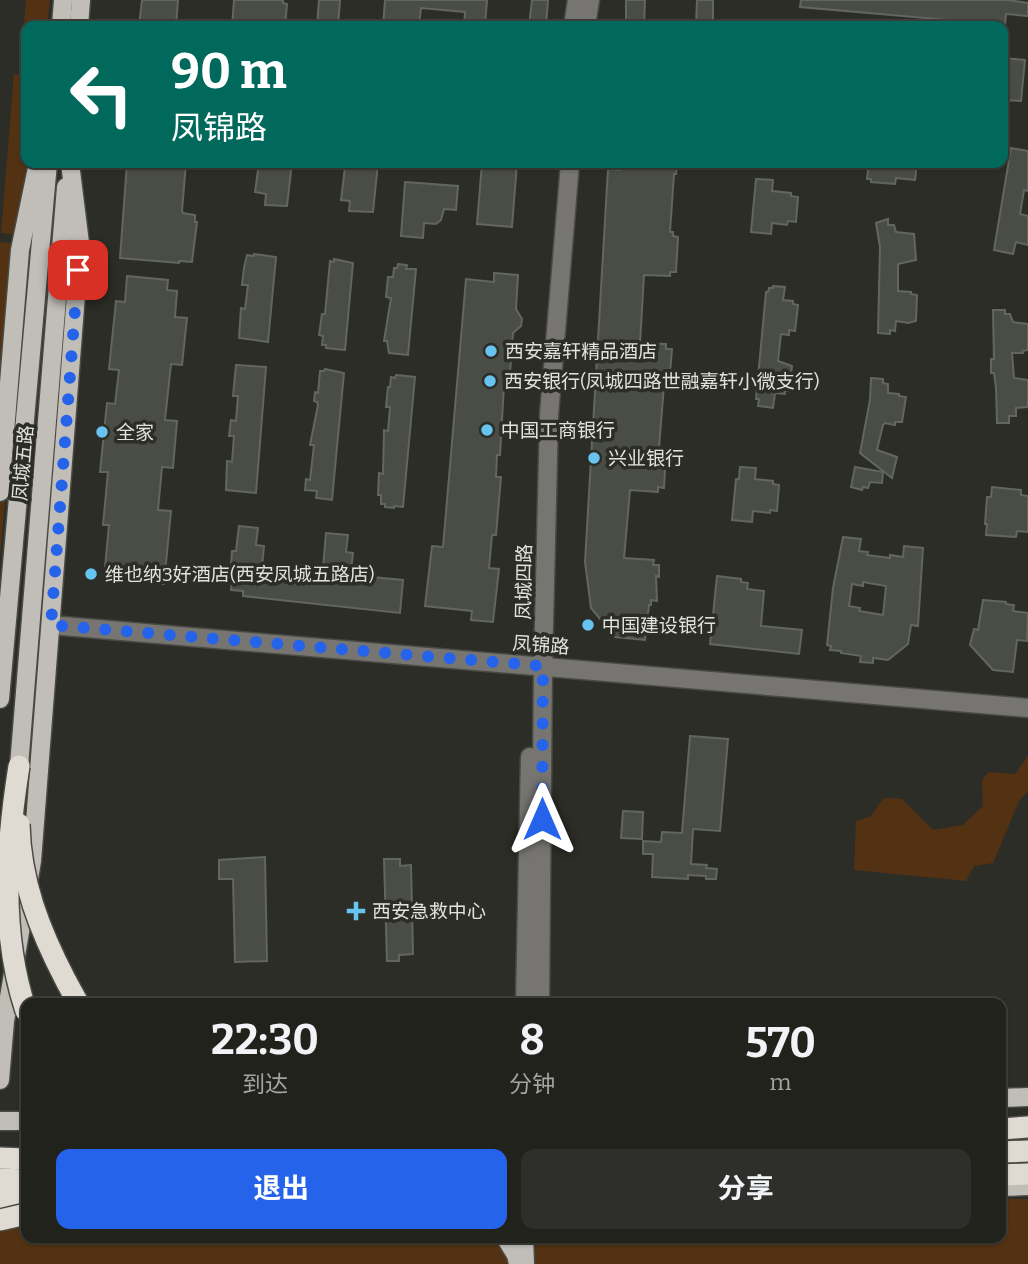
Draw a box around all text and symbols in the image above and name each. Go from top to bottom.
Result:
text: 90 m [171,42,287,101]
icon: left [56,49,147,140]
text: 凤锦路 [171,109,267,147]
pin [48,240,108,300]
icon: arrive [59,251,97,289]
place label: 西安嘉轩精品酒店 [505,340,657,363]
marker: 西安嘉轩精品酒店 [483,343,499,359]
place label: 西安银行(凤城四路世融嘉轩小微支行) [504,370,820,393]
marker: 西安银行(凤城四路世融嘉轩小微支行) [482,373,498,389]
place label: 中国工商银行 [501,419,615,442]
place label: 全家 [116,421,154,444]
marker: 中国工商银行 [479,422,495,438]
street label: 凤城五路 [8,424,38,502]
marker: 全家 [94,424,110,440]
place label: 兴业银行 [608,447,684,470]
marker: 兴业银行 [586,450,602,466]
street label: 凤城四路 [512,544,536,620]
place label: 维也纳3好酒店(西安凤城五路店) [105,563,375,586]
marker: 维也纳3好酒店(西安凤城五路店) [83,566,99,582]
place label: 中国建设银行 [602,614,716,637]
marker: 中国建设银行 [580,617,596,633]
street label: 凤锦路 [512,632,570,658]
position arrow [505,782,579,856]
place label: 西安急救中心 [372,900,486,923]
marker: 西安急救中心 [346,901,366,921]
text: 22:30 [211,1015,319,1065]
text: 8 [519,1015,545,1065]
text: 570 [745,1018,816,1068]
text: m [770,1068,792,1096]
text: 到达 [242,1070,288,1098]
text: 分钟 [509,1070,555,1098]
button: 退出 [56,1149,507,1229]
button: 分享 [521,1149,971,1229]

